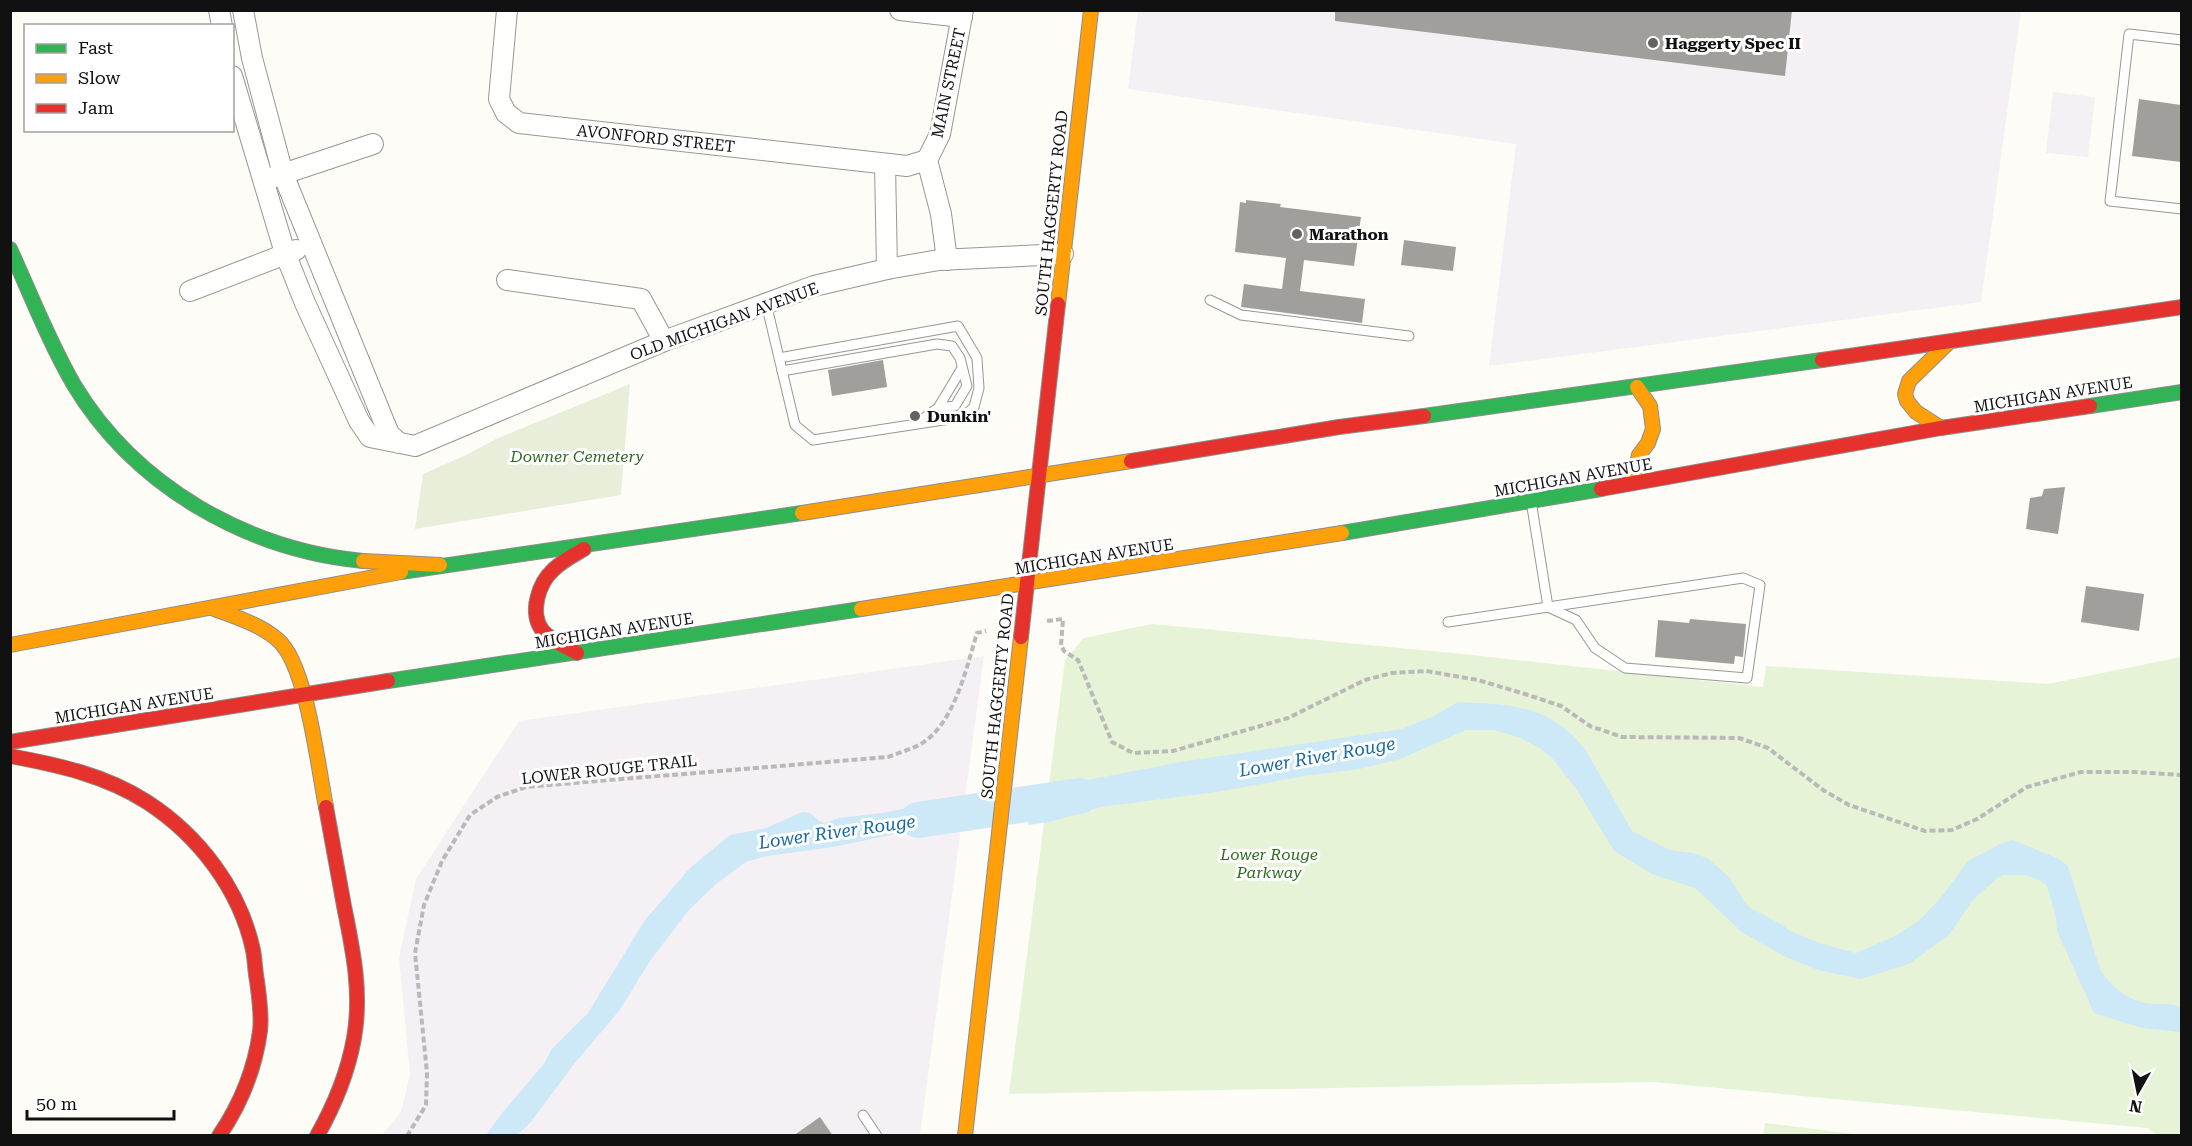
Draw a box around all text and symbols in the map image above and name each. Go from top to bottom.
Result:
legend [24,24,234,132]
street label: MAIN STREET [928,26,969,140]
place label: Haggerty Spec II [1665,34,1801,53]
marker: Haggerty Spec II [1646,36,1660,50]
text: Fast [78,37,113,58]
text: Slow [78,67,120,88]
text: Jam [78,97,114,118]
street label: SOUTH HAGGERTY ROAD [1031,109,1072,317]
street label: AVONFORD STREET [576,121,736,156]
place label: Marathon [1309,225,1389,244]
marker: Marathon [1290,227,1304,241]
street label: OLD MICHIGAN AVENUE [627,278,821,364]
street label: MICHIGAN AVENUE [1972,373,2134,416]
place label: Dunkin' [927,407,991,426]
marker: Dunkin' [908,409,922,423]
park label: Downer Cemetery [509,447,644,466]
street label: MICHIGAN AVENUE [1493,454,1654,501]
street label: MICHIGAN AVENUE [1013,535,1175,578]
street label: SOUTH HAGGERTY ROAD [977,592,1018,800]
street label: MICHIGAN AVENUE [533,609,695,652]
street label: MICHIGAN AVENUE [53,684,215,727]
water label: Lower River Rouge [1236,732,1397,781]
street label: LOWER ROUGE TRAIL [520,751,698,788]
water label: Lower River Rouge [756,810,917,853]
park label: Lower Rouge Parkway [1219,845,1318,882]
north arrow [2108,1062,2168,1122]
scale bar [27,1083,174,1121]
text: 50 m [36,1093,77,1114]
text: N [2128,1096,2143,1117]

